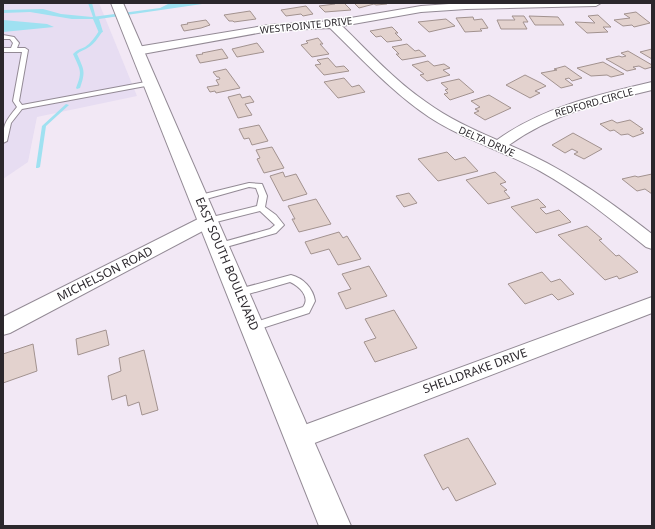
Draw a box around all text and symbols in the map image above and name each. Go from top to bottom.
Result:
street label: WESTPOINTE DRIVE [259,13,353,37]
street label: REDFORD CIRCLE [553,84,635,120]
street label: DELTA DRIVE [457,122,517,160]
street label: EAST SOUTH BOULEVARD [192,194,263,333]
street label: MICHELSON ROAD [54,242,156,305]
street label: SHELLDRAKE DRIVE [420,344,529,397]

